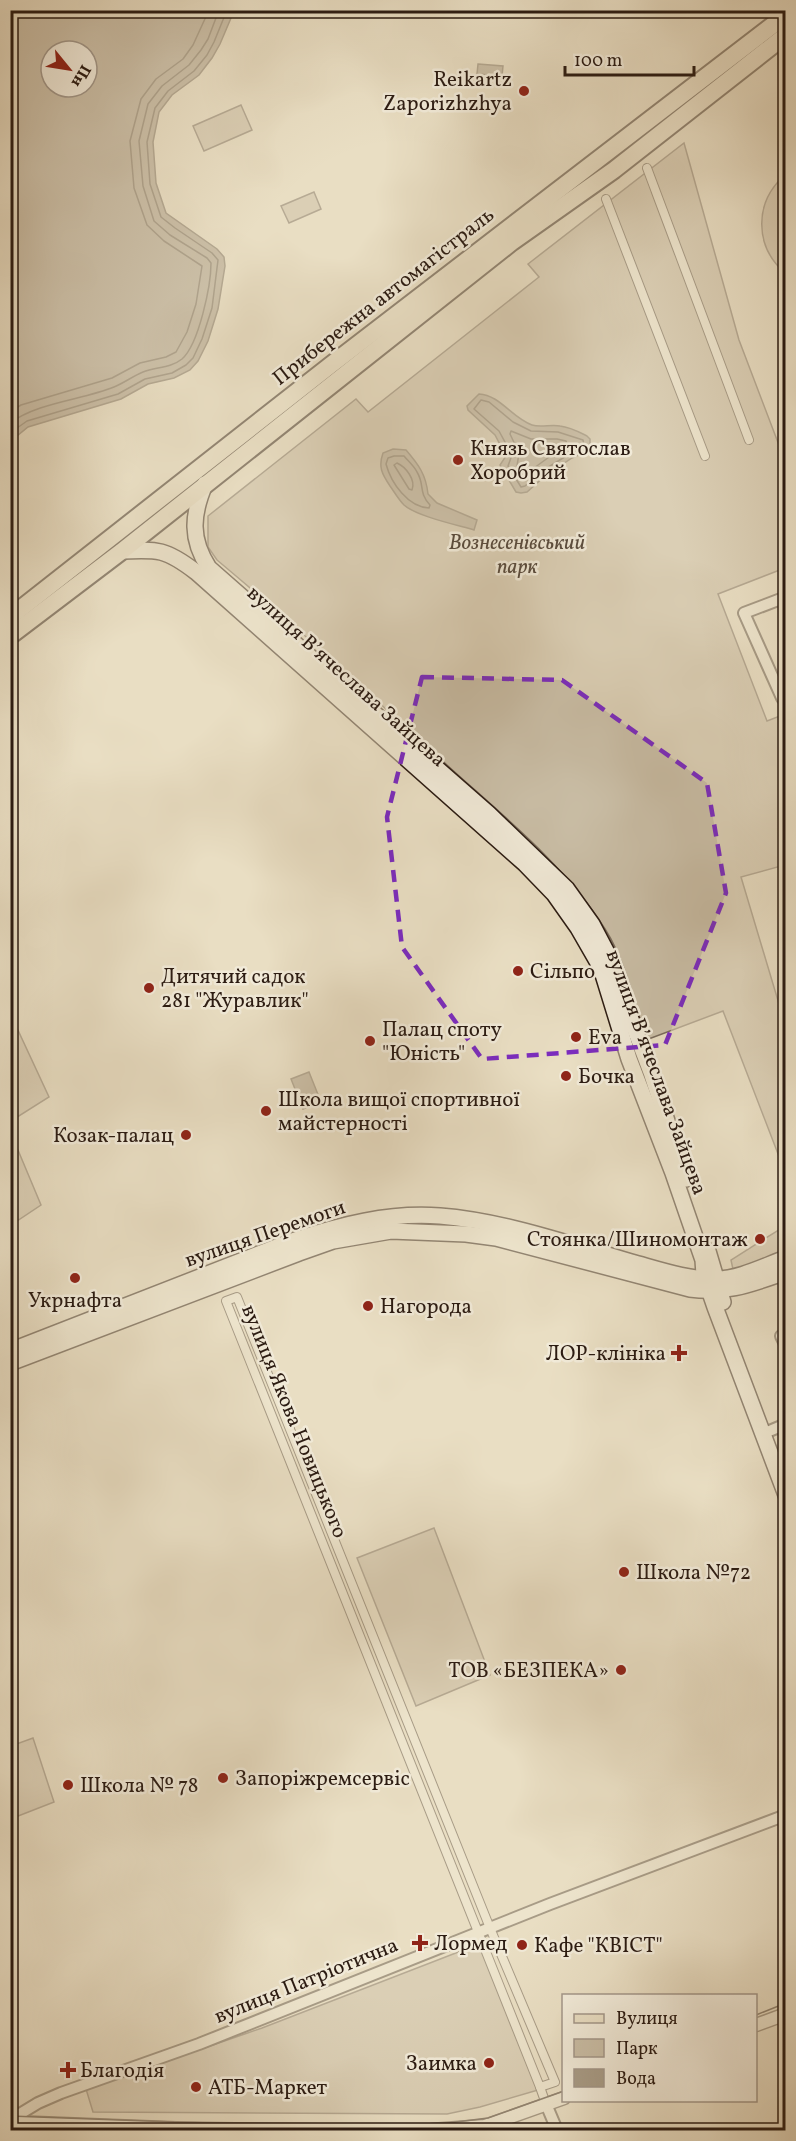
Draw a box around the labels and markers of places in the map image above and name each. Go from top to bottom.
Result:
place label: Reikartz Zaporizhzhya [383,66,512,119]
marker: Reikartz Zaporizhzhya [517,84,531,98]
place label: Князь Святослав Хоробрий [470,435,631,488]
marker: Князь Святослав Хоробрий [451,453,465,467]
place label: Сільпо [530,958,595,987]
place label: Дитячий садок 281 "Журавлик" [161,963,309,1016]
marker: Сільпо [511,964,525,978]
marker: Дитячий садок 281 "Журавлик" [142,981,156,995]
place label: Палац споту "Юність" [382,1016,502,1069]
place label: Eva [588,1024,622,1053]
marker: Eva [569,1030,583,1044]
marker: Палац споту "Юність" [363,1034,377,1048]
place label: Бочка [578,1063,635,1092]
marker: Бочка [559,1069,573,1083]
place label: Школа вищої спортивної майстерності [278,1086,520,1139]
marker: Школа вищої спортивної майстерності [259,1104,273,1118]
place label: Козак-палац [53,1122,174,1151]
marker: Козак-палац [179,1128,193,1142]
place label: Стоянка/Шиномонтаж [527,1226,748,1255]
marker: Стоянка/Шиномонтаж [753,1232,767,1246]
marker: Укрнафта [68,1271,82,1285]
place label: Укрнафта [28,1287,122,1316]
place label: Нагорода [380,1293,472,1322]
marker: Нагорода [361,1299,375,1313]
place label: ЛОР-клініка [546,1340,666,1369]
marker: ЛОР-клініка [670,1344,688,1362]
place label: Школа №72 [636,1559,751,1588]
marker: Школа №72 [617,1565,631,1579]
place label: ТОВ «БЕЗПЕКА» [448,1657,609,1686]
marker: ТОВ «БЕЗПЕКА» [614,1663,628,1677]
place label: Запоріжремсервіс [235,1765,410,1794]
marker: Запоріжремсервіс [216,1771,230,1785]
place label: Школа № 78 [80,1772,198,1801]
marker: Школа № 78 [61,1778,75,1792]
place label: Лормед [434,1930,507,1959]
place label: Кафе "КВІСТ" [534,1932,663,1961]
marker: Лормед [411,1934,429,1952]
marker: Кафе "КВІСТ" [515,1938,529,1952]
place label: Заимка [406,2050,477,2079]
marker: Заимка [482,2056,496,2070]
place label: Благодія [80,2057,164,2086]
marker: Благодія [61,2063,75,2077]
place label: АТБ-Маркет [208,2074,327,2103]
marker: АТБ-Маркет [189,2080,203,2094]

